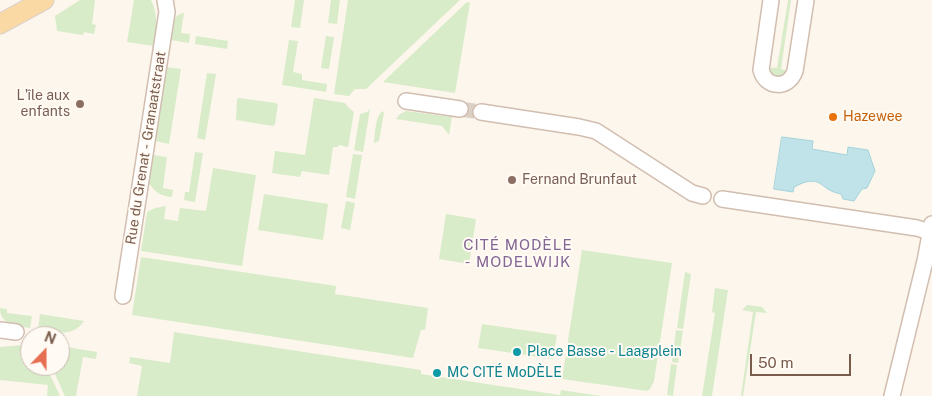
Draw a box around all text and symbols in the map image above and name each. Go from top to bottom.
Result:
street label: Rue du Grenat - Granaatstraat [122,50,170,246]
place label: L'île aux enfants [17,88,70,120]
marker: L'île aux enfants [74,98,86,110]
place label: Hazewee [843,109,903,125]
marker: Hazewee [827,111,839,123]
place label: Fernand Brunfaut [522,172,637,188]
marker: Fernand Brunfaut [506,174,518,186]
district label: CITÉ MODÈLE - MODELWIJK [462,236,574,271]
north arrow [20,326,70,376]
text: N [42,329,58,347]
place label: Place Basse - Laagplein [527,344,682,360]
scale bar [752,344,853,376]
marker: Place Basse - Laagplein [511,346,523,358]
text: 50 m [758,354,793,371]
place label: MC CITÉ MoDÈLE [447,365,562,381]
marker: MC CITÉ MoDÈLE [431,367,443,379]

